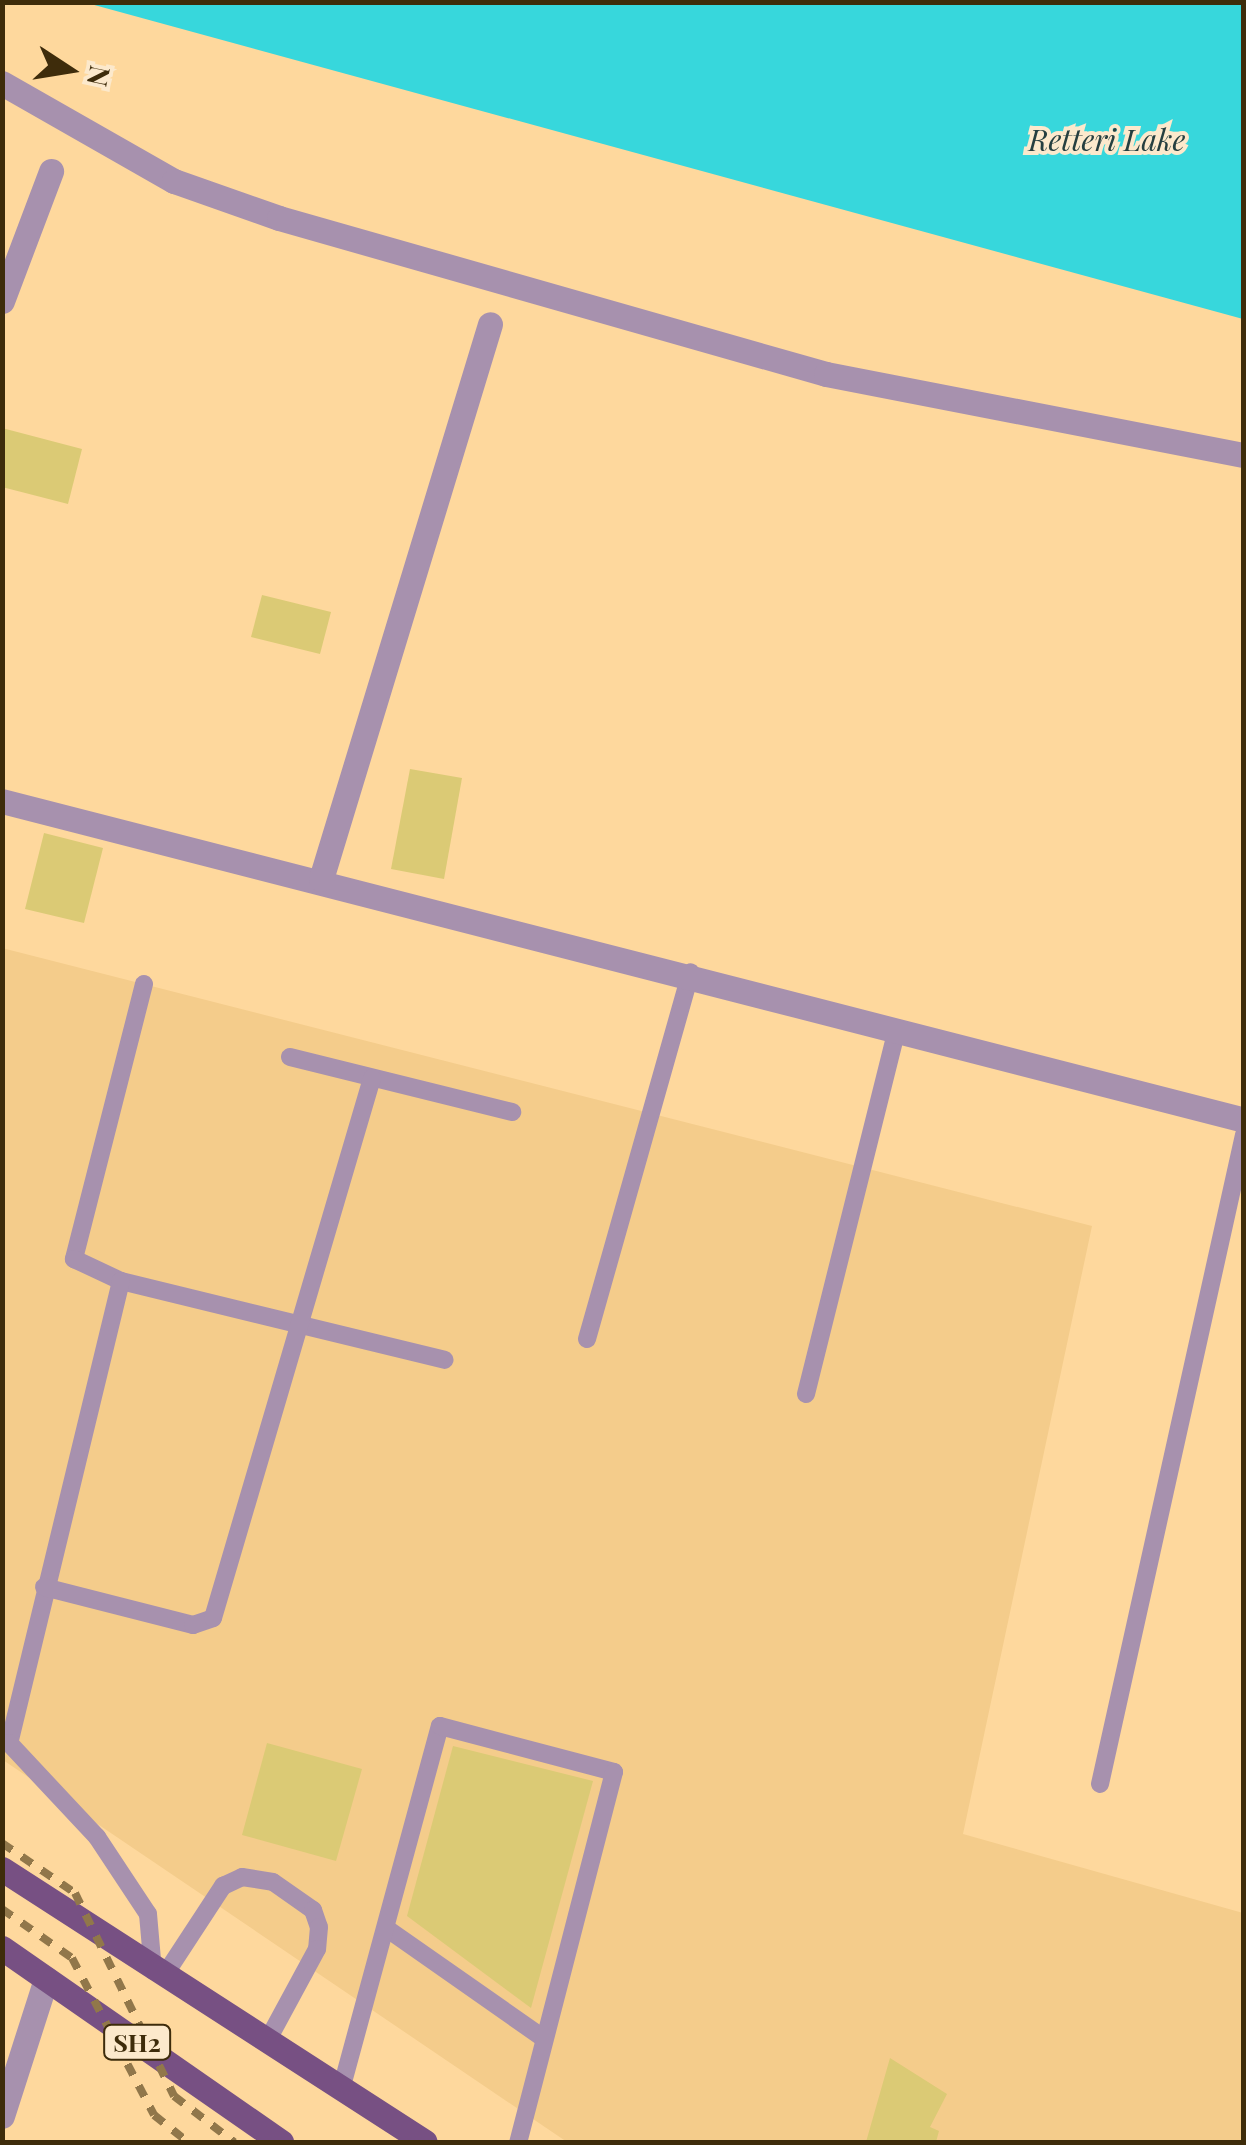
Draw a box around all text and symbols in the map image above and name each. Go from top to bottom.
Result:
north arrow [20,20,120,120]
text: N [80,63,120,90]
water label: Retteri Lake [1029,121,1185,157]
road number: SH2 [102,2022,172,2062]

